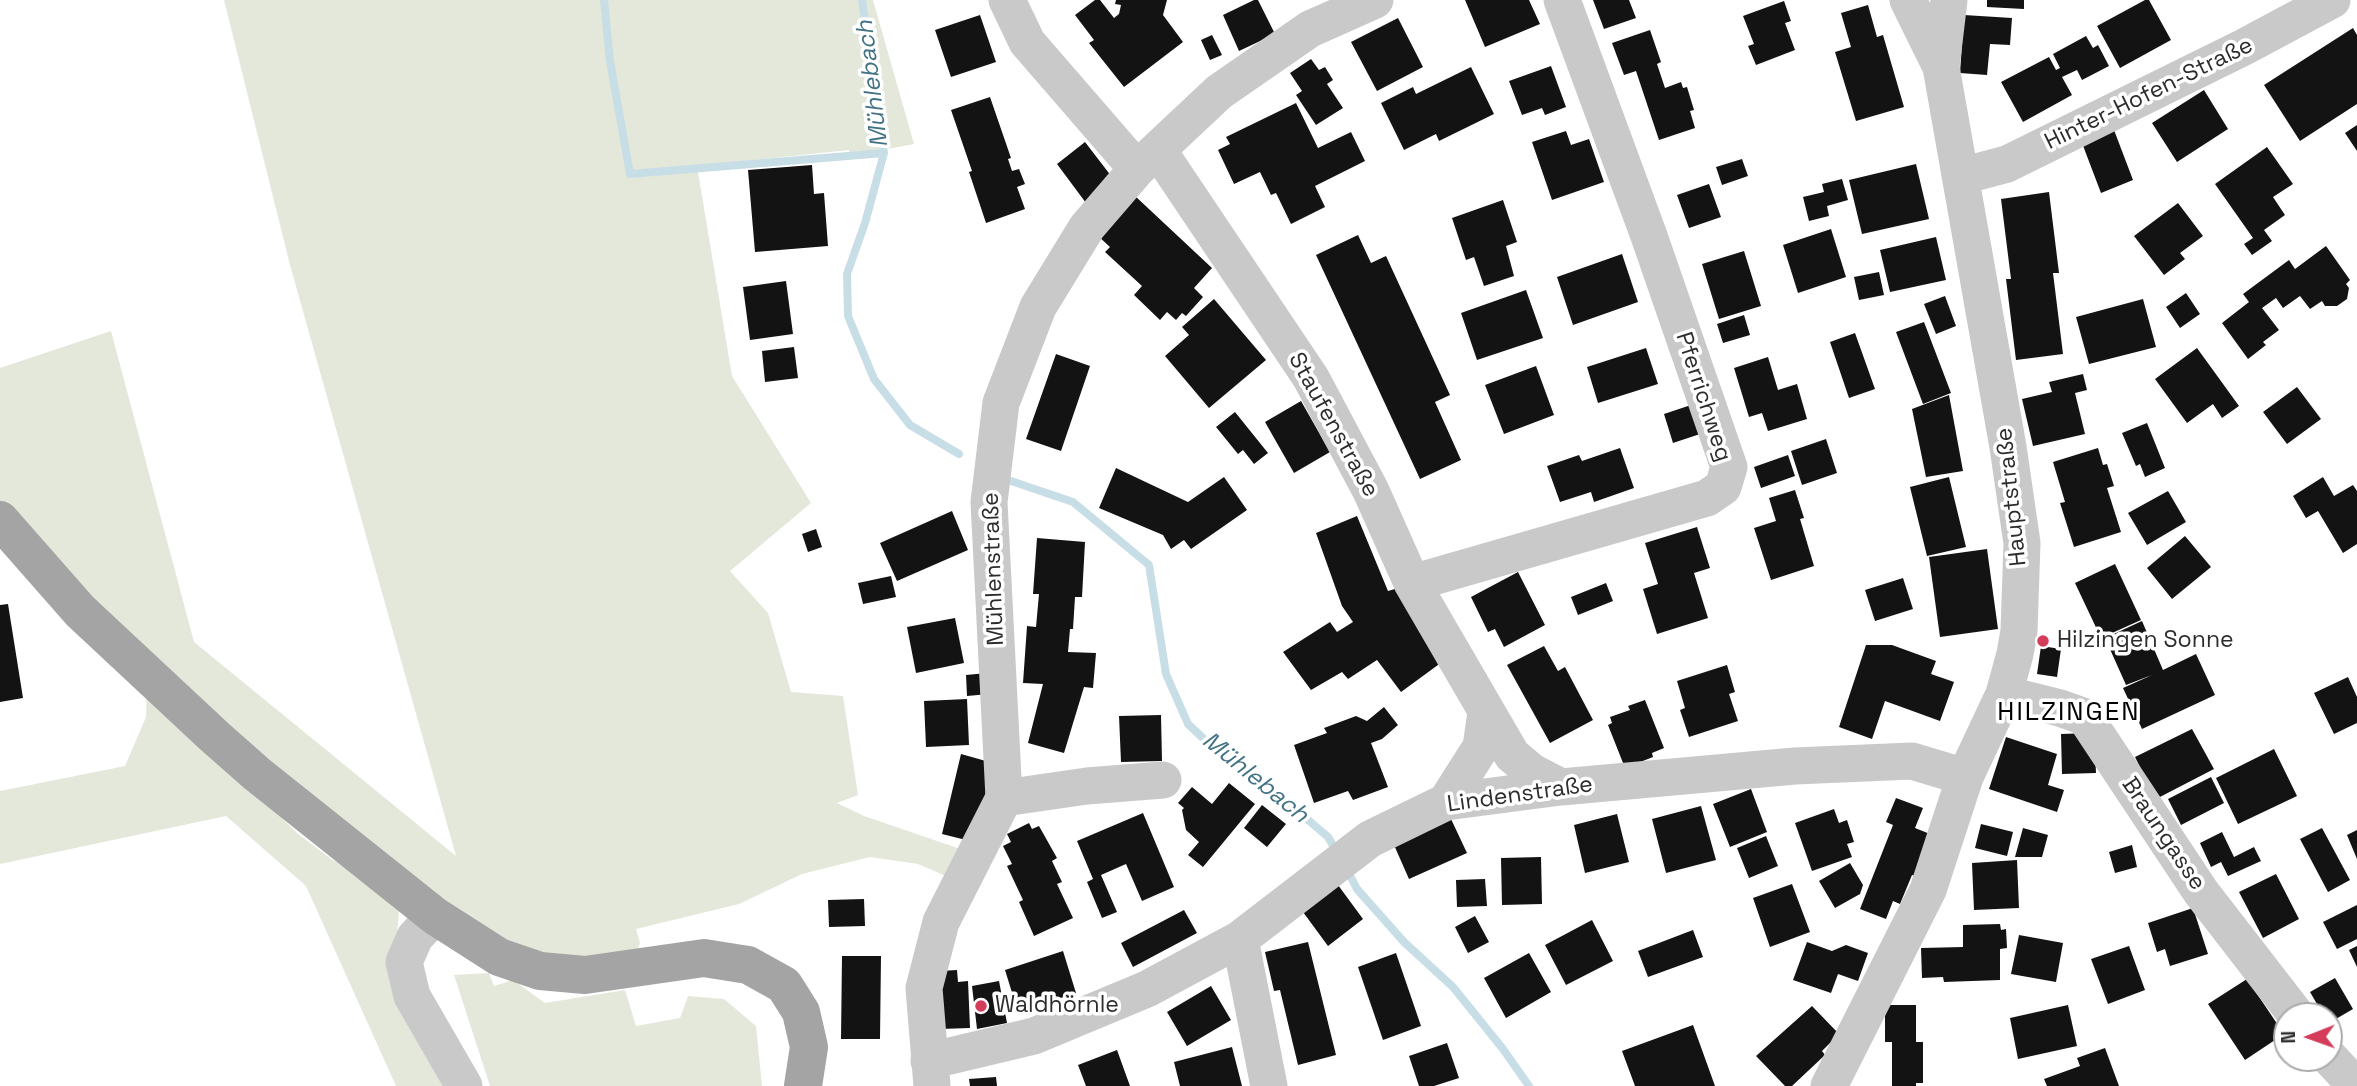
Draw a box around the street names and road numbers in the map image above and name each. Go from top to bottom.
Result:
street label: Hinter-Hofen-Straße [2041,32,2257,156]
street label: Pferrichweg [1669,329,1737,465]
street label: Staufenstraße [1282,348,1384,502]
street label: Hauptstraße [1991,426,2033,568]
street label: Mühlenstraße [978,492,1010,646]
street label: Lindenstraße [1445,771,1595,819]
street label: Braungasse [2115,772,2211,896]

